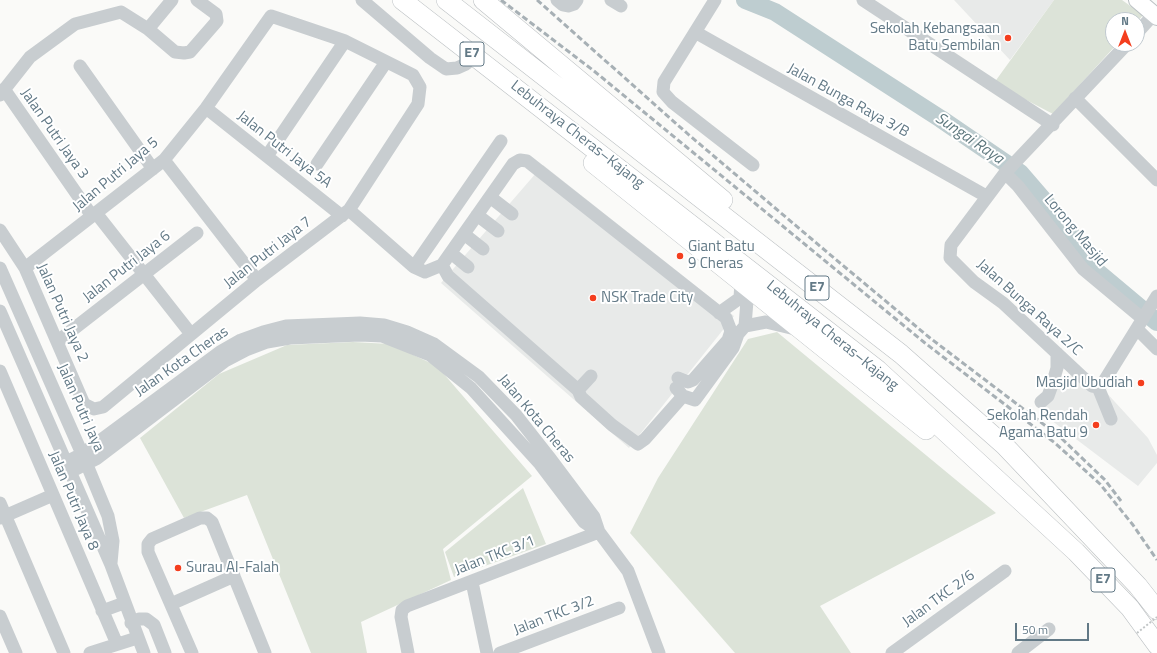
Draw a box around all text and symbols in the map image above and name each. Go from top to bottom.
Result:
north arrow [1105,12,1145,52]
text: N [1121,13,1129,29]
place label: Sekolah Kebangsaan Batu Sembilan [870,20,1000,55]
marker: Sekolah Kebangsaan Batu Sembilan [1003,33,1013,43]
road number: E7 [460,42,484,66]
street label: Jalan Bunga Raya 3/B [784,60,912,142]
street label: Lebuhraya Cheras–Kajang [507,77,647,193]
street label: Jalan Putri Jaya 3 [16,85,92,183]
street label: Jalan Putri Jaya 5A [233,107,335,193]
water label: Sungai Raya [931,109,1007,169]
street label: Jalan Putri Jaya 5 [70,134,162,216]
street label: Lorong Masjid [1040,191,1110,271]
street label: Jalan Putri Jaya 7 [221,213,315,293]
street label: Jalan Putri Jaya 6 [80,227,174,307]
place label: Giant Batu 9 Cheras [688,238,755,273]
marker: Giant Batu 9 Cheras [675,251,685,261]
street label: Jalan Bunga Raya 2/C [973,256,1085,360]
street label: Jalan Putri Jaya 2 [32,261,92,365]
road number: E7 [805,276,829,300]
street label: Lebuhraya Cheras–Kajang [762,277,902,395]
place label: NSK Trade City [601,289,693,307]
marker: NSK Trade City [588,293,598,303]
street label: Jalan Kota Cheras [132,323,232,401]
street label: Jalan Putri Jaya [53,361,107,455]
street label: Jalan Kota Cheras [494,371,578,467]
place label: Masjid Ubudiah [1036,374,1133,392]
marker: Masjid Ubudiah [1136,378,1146,388]
place label: Sekolah Rendah Agama Batu 9 [987,407,1088,442]
marker: Sekolah Rendah Agama Batu 9 [1091,420,1101,430]
street label: Jalan Putri Jaya 8 [44,449,102,553]
street label: Jalan TKC 3/1 [452,532,538,580]
place label: Surau Al-Falah [186,559,279,577]
marker: Surau Al-Falah [173,563,183,573]
street label: Jalan TKC 2/6 [899,567,979,631]
road number: E7 [1091,568,1115,592]
street label: Jalan TKC 3/2 [511,592,597,640]
scale bar [1017,615,1091,641]
text: 50 m [1022,620,1048,639]

